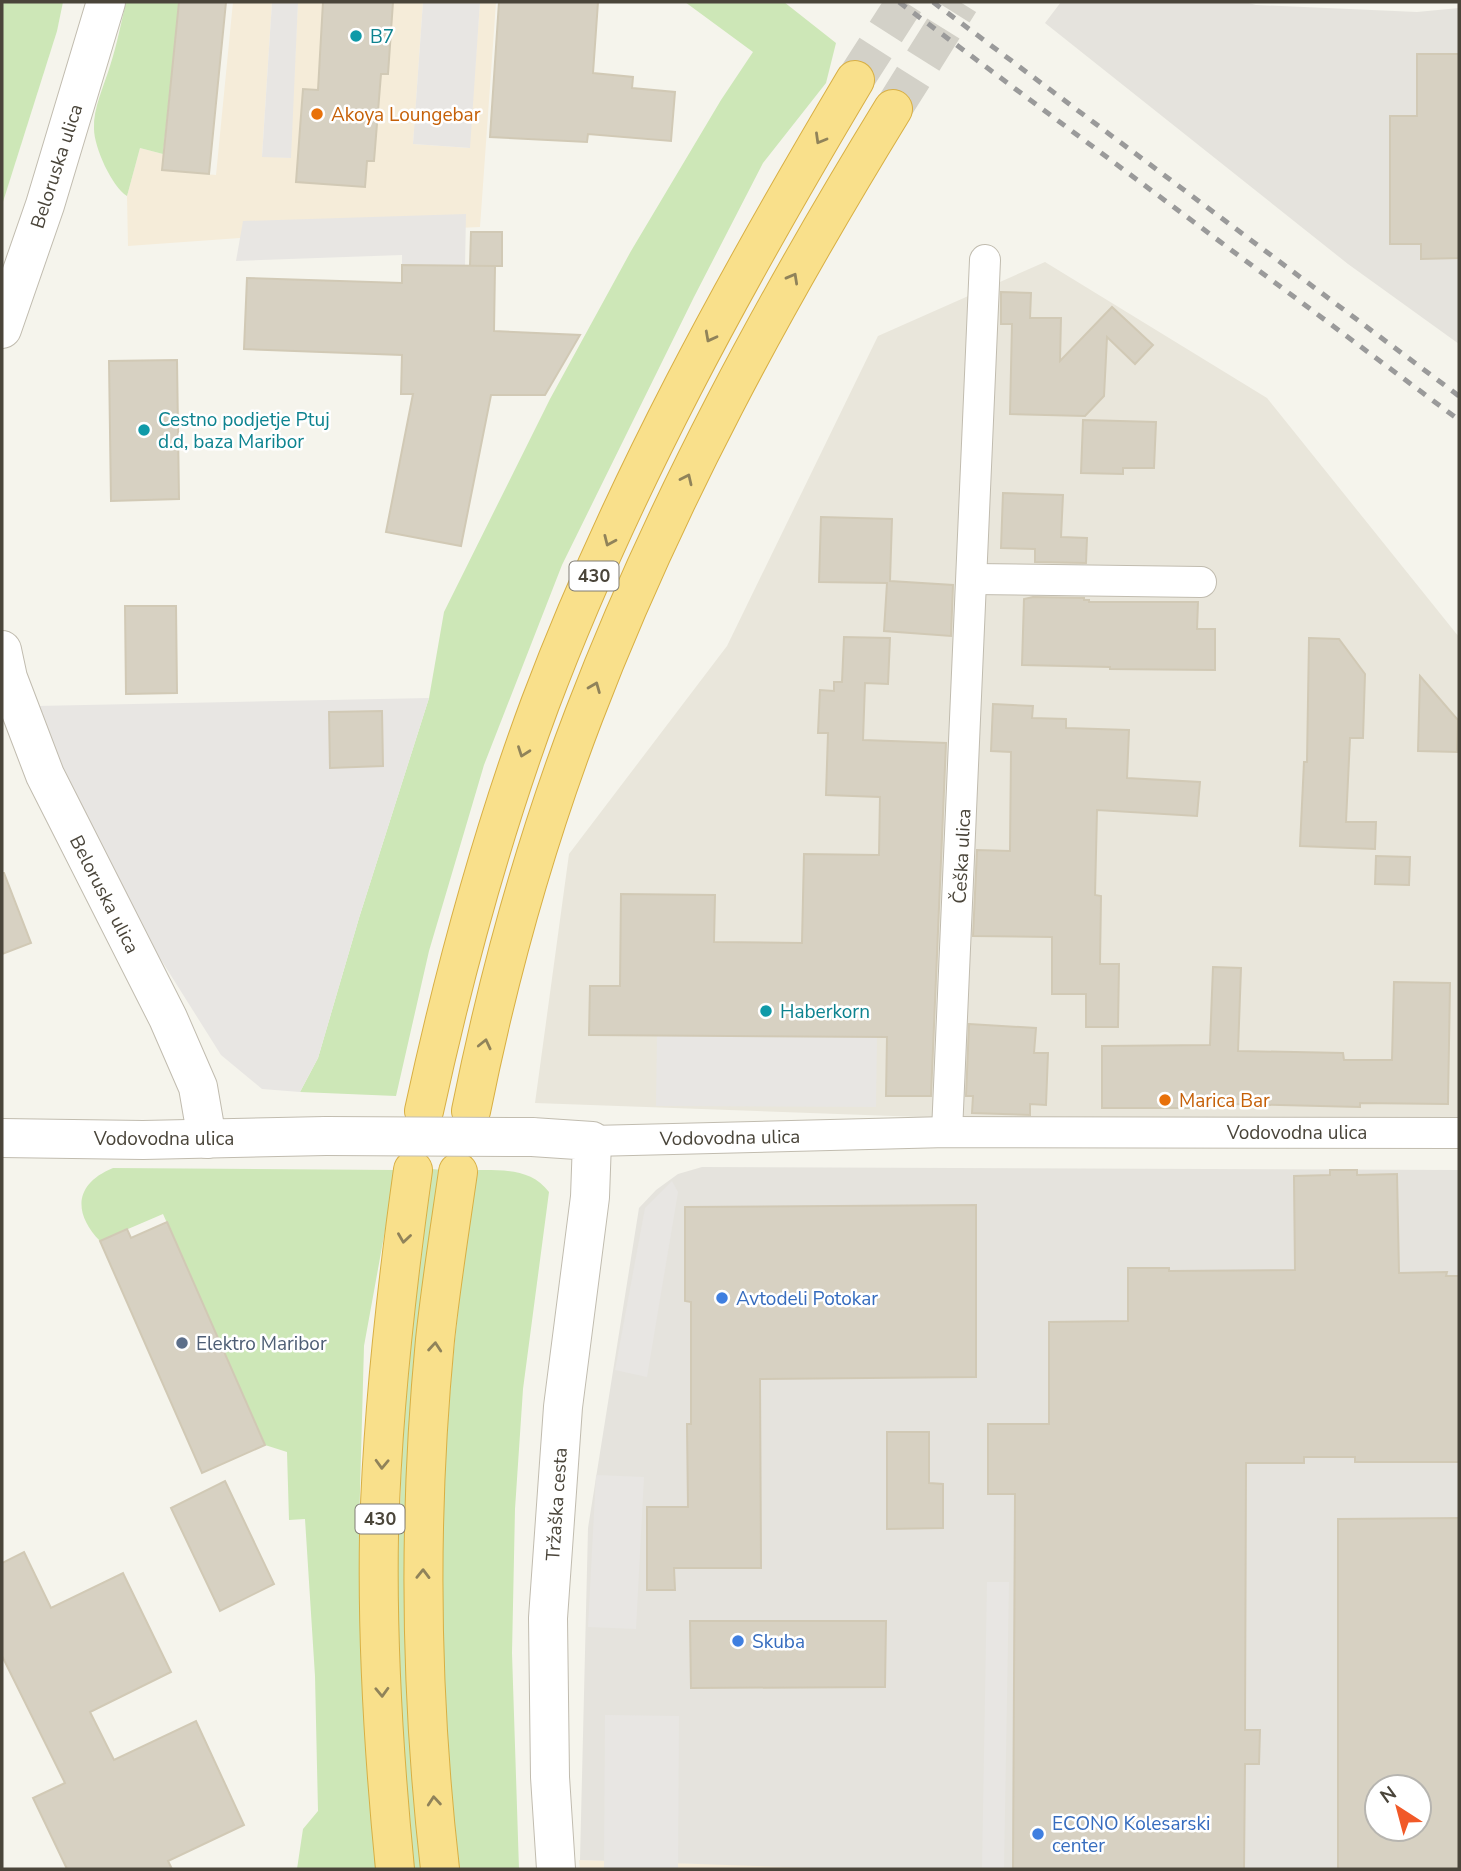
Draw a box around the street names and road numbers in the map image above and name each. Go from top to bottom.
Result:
street label: Beloruska ulica [25,101,89,232]
road number: 430 [570,562,618,590]
street label: Češka ulica [947,808,977,904]
street label: Beloruska ulica [63,831,145,958]
street label: Vodovodna ulica [1226,1120,1367,1146]
street label: Vodovodna ulica [659,1124,801,1152]
street label: Vodovodna ulica [93,1126,234,1152]
street label: Tržaška cesta [540,1447,574,1562]
road number: 430 [356,1504,404,1534]

